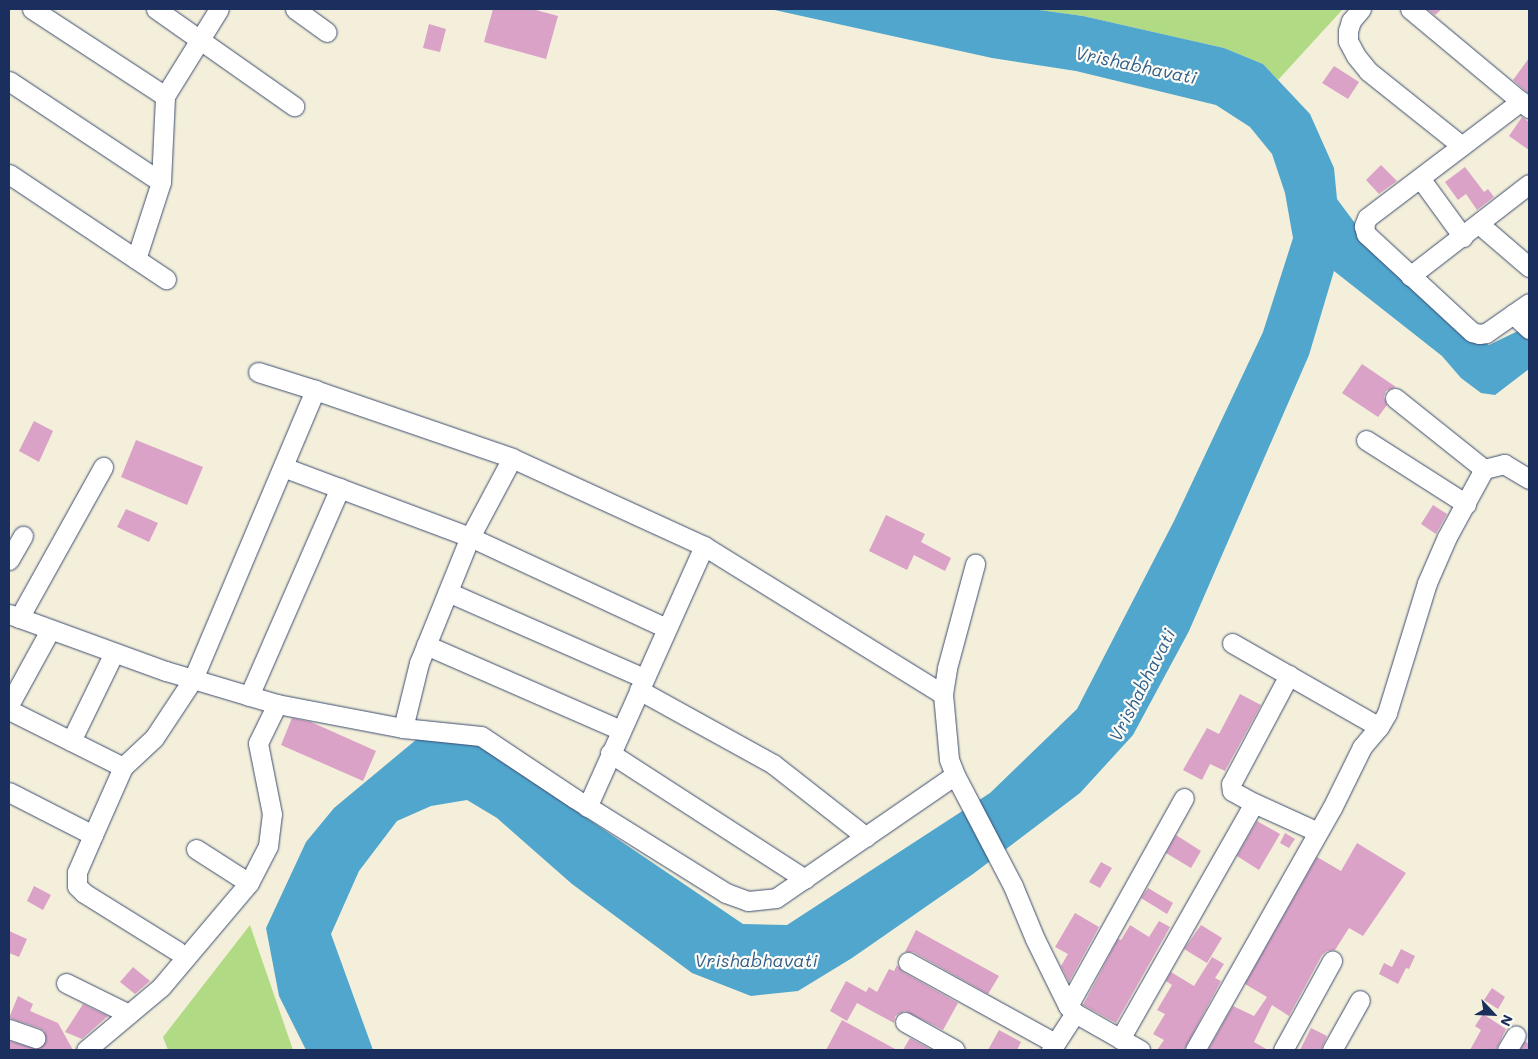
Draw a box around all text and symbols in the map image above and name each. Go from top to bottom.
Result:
water label: Vrishabhavati [1073,42,1199,88]
water label: Vrishabhavati [1104,625,1180,745]
water label: Vrishabhavati [694,949,818,971]
north arrow [1468,989,1518,1039]
text: N [1496,1012,1518,1029]

